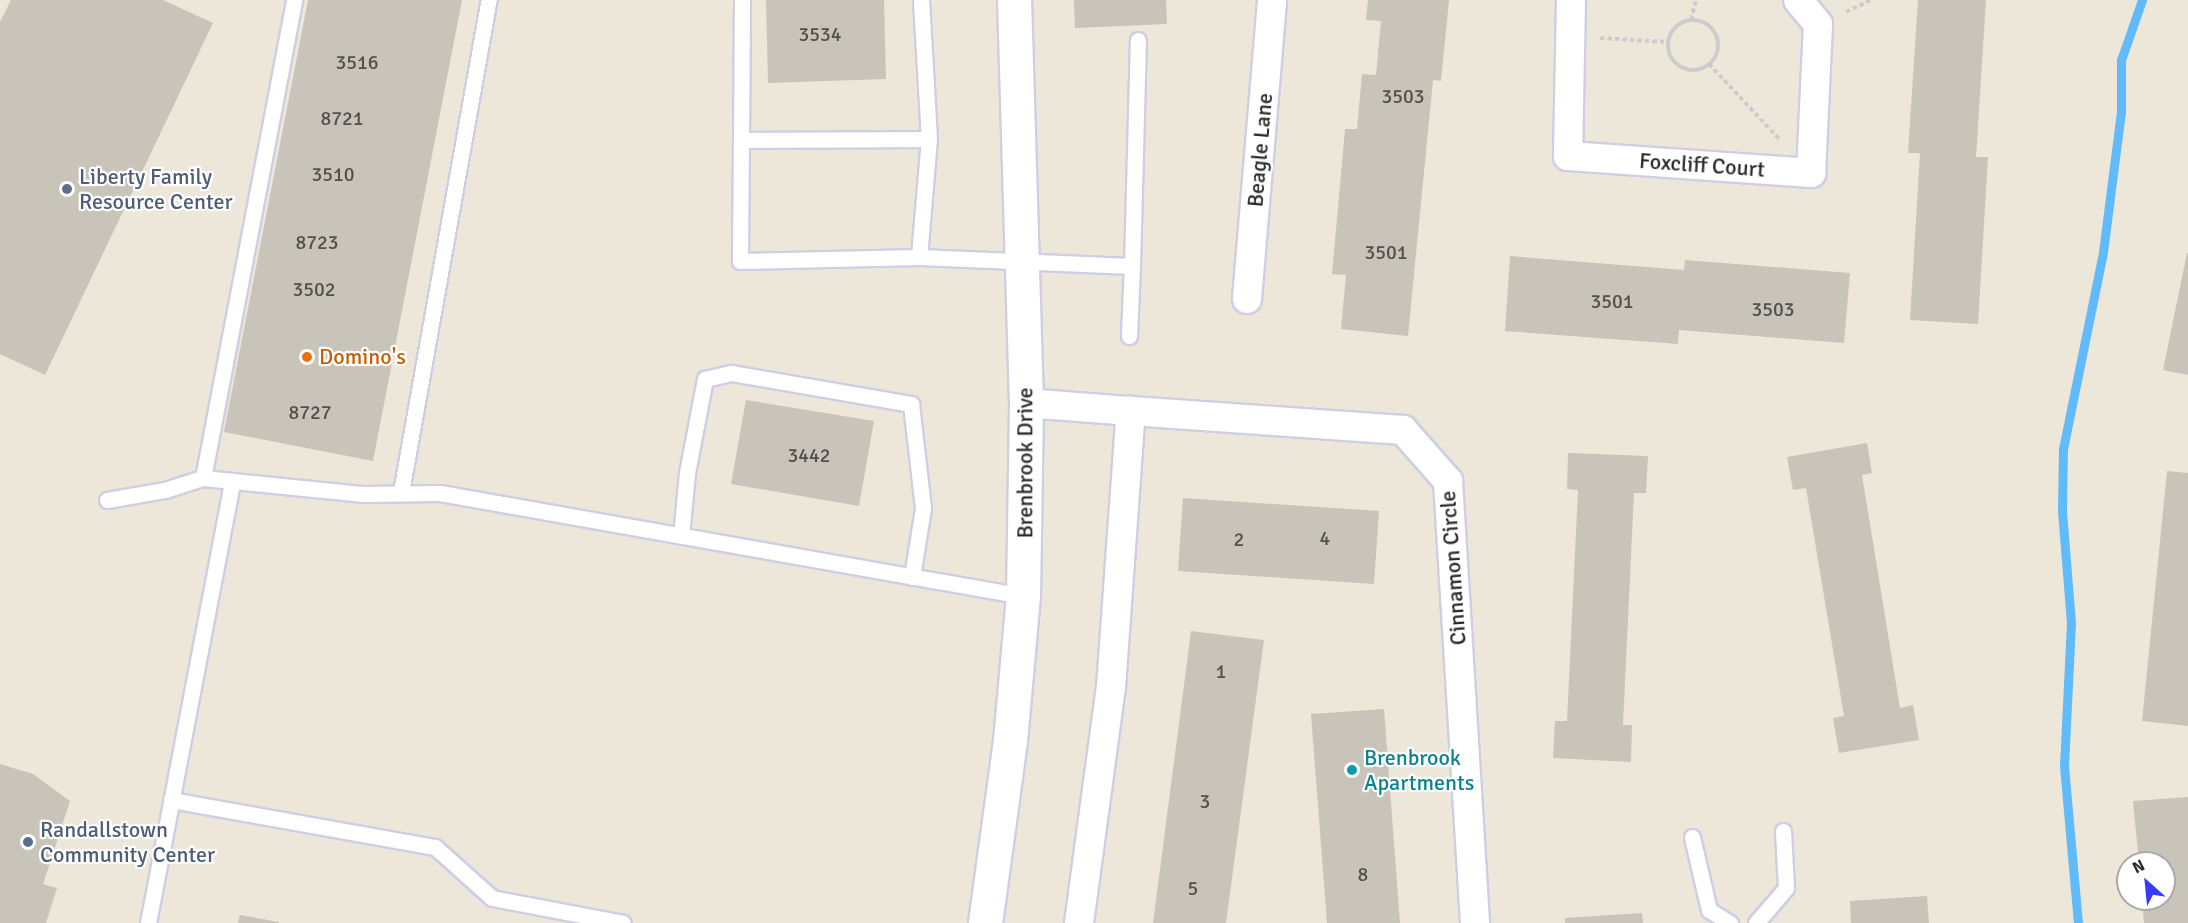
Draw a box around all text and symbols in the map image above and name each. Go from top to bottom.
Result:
house number: 3534 [798,22,842,46]
house number: 3516 [335,50,379,74]
house number: 3503 [1381,84,1425,108]
street label: Beagle Lane [1242,92,1278,208]
house number: 8721 [320,106,364,130]
street label: Foxcliff Court [1638,147,1766,183]
house number: 3510 [311,162,355,186]
place label: Liberty Family Resource Center [79,163,233,214]
marker: Liberty Family Resource Center [60,182,74,196]
house number: 8723 [295,230,339,254]
house number: 3501 [1364,240,1408,264]
house number: 3502 [292,277,336,301]
house number: 3501 [1590,289,1634,313]
house number: 3503 [1751,297,1795,321]
place label: Domino's [319,344,406,370]
marker: Domino's [300,350,314,364]
street label: Brenbrook Drive [1012,388,1038,538]
house number: 8727 [288,400,332,424]
house number: 3442 [787,443,831,467]
street label: Cinnamon Circle [1434,490,1472,646]
house number: 4 [1320,526,1330,550]
house number: 2 [1234,527,1244,551]
house number: 1 [1216,659,1226,683]
place label: Brenbrook Apartments [1364,744,1474,796]
marker: Brenbrook Apartments [1345,763,1359,777]
house number: 3 [1200,789,1210,813]
place label: Randallstown Community Center [40,816,215,867]
marker: Randallstown Community Center [21,835,35,849]
north arrow [2116,851,2176,911]
text: N [2129,855,2148,878]
house number: 8 [1358,862,1368,886]
house number: 5 [1188,876,1198,900]

